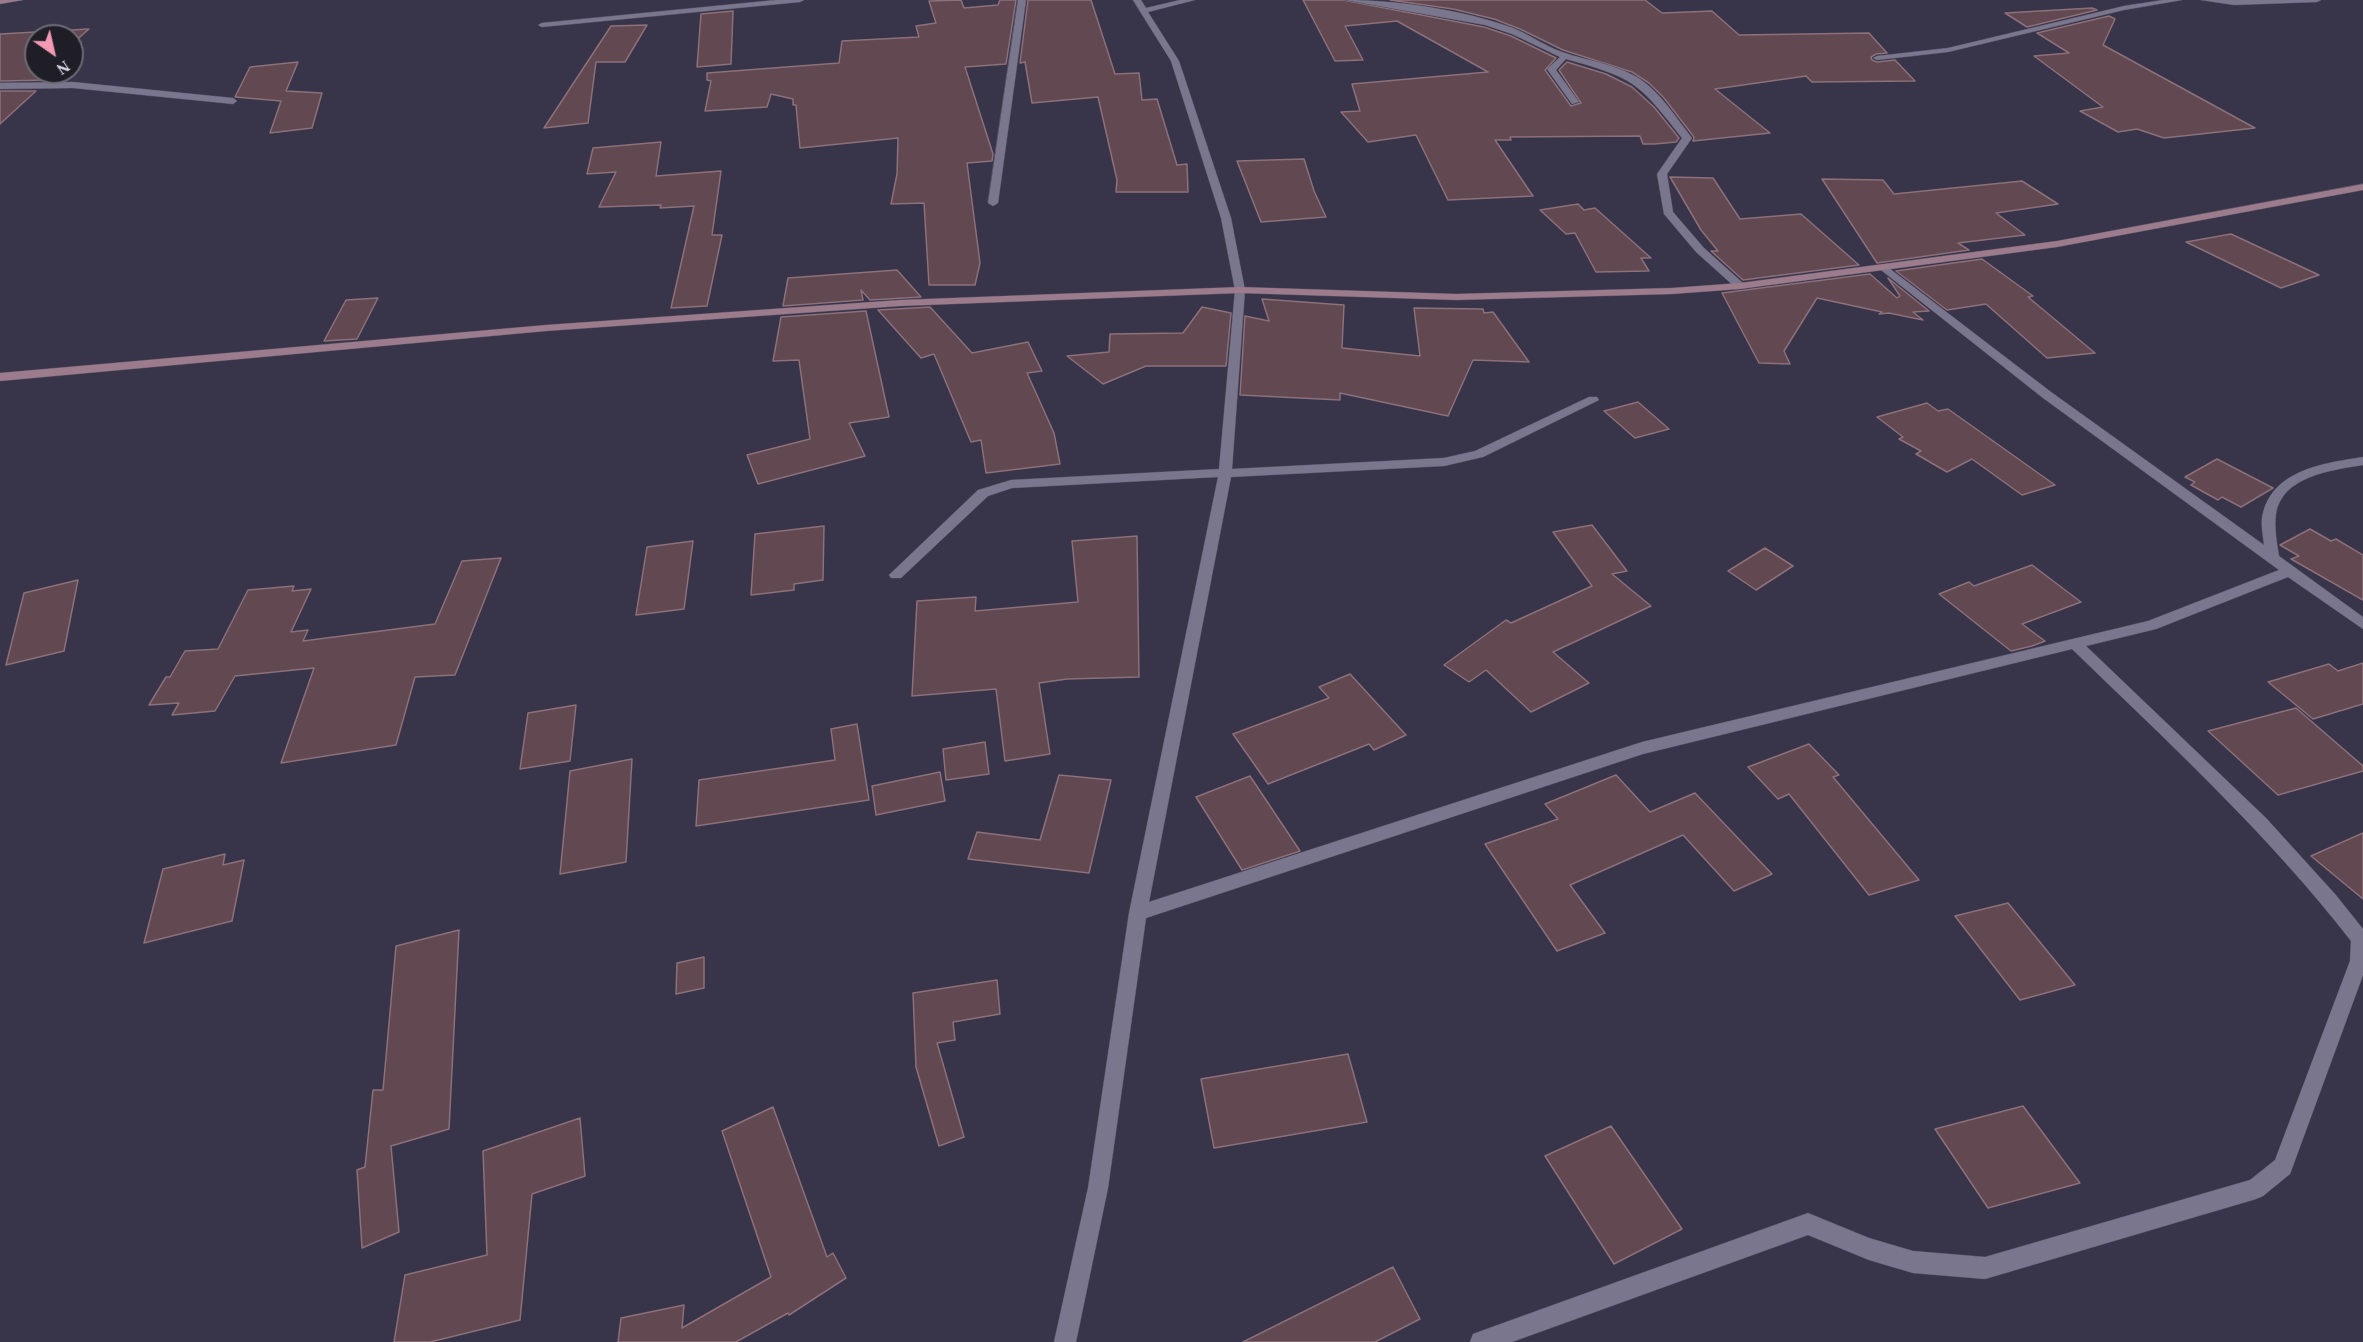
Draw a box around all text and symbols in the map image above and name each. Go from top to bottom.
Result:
north arrow [24,24,84,84]
text: N [54,57,73,78]

